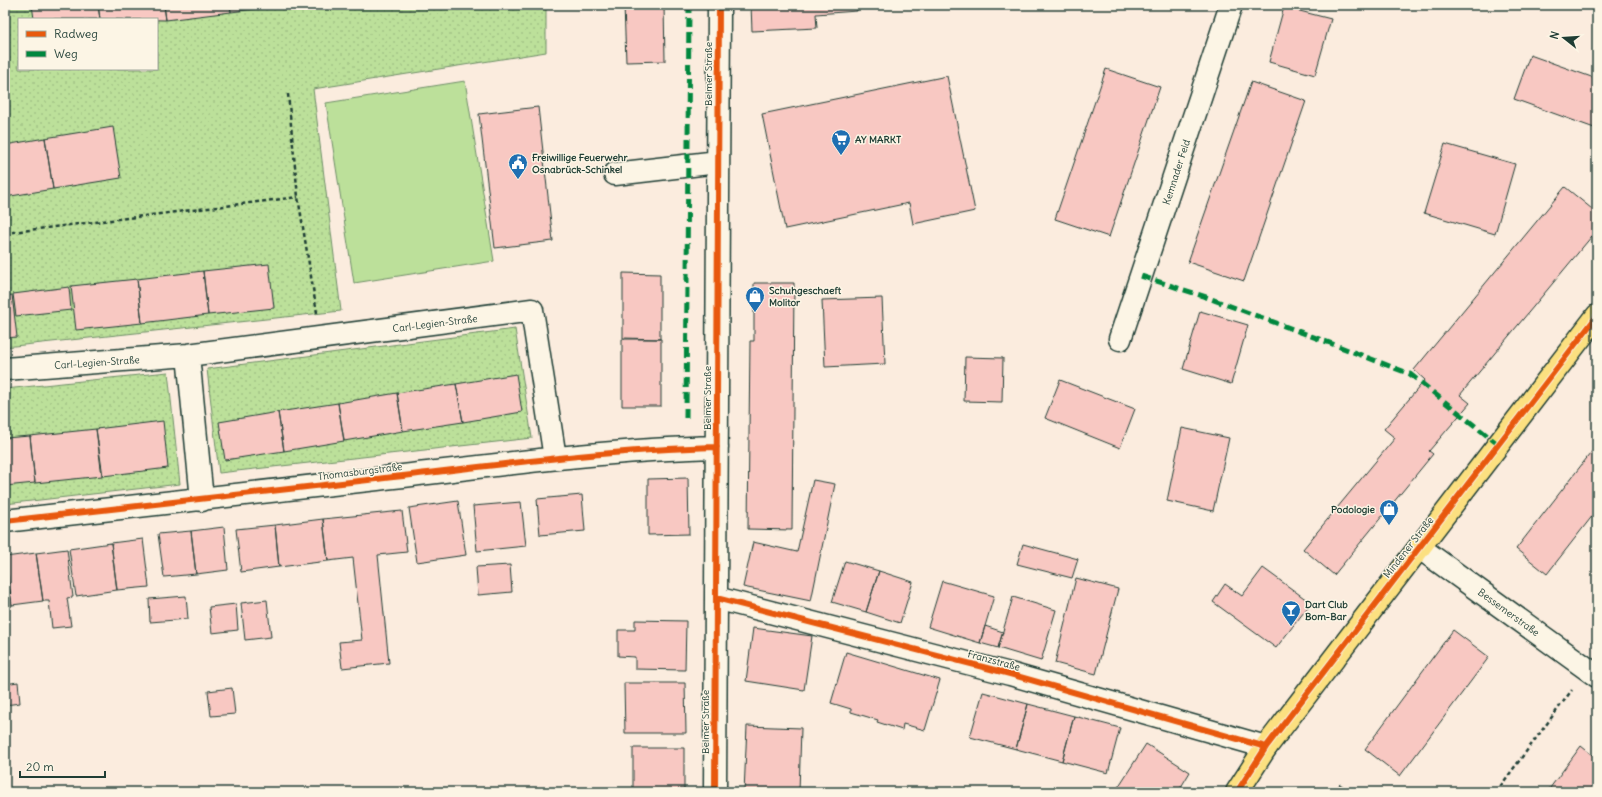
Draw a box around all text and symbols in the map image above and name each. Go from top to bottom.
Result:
legend [18,18,158,70]
north arrow [1544,18,1584,58]
text: Radweg [54,26,98,41]
text: N [1547,29,1562,41]
street label: Belmer Straße [702,42,715,106]
text: Weg [54,46,78,61]
supermarket icon: AY MARKT [830,128,852,156]
place label: AY MARKT [855,133,902,146]
street label: Kemnader Feld [1160,138,1193,206]
place label: Freiwillige Feuerwehr Osnabrück-Schinkel [532,151,629,176]
public building icon: Freiwillige Feuerwehr Osnabrück-Schinkel [507,152,529,180]
place label: Schuhgeschaeft Molitor [769,284,842,309]
shop icon: Schuhgeschaeft Molitor [744,285,766,313]
street label: Carl-Legien-Straße [392,312,478,335]
street label: Carl-Legien-Straße [54,353,140,372]
street label: Belmer Straße [701,366,714,430]
street label: Thomasburgstraße [317,460,403,483]
shop icon: Podologie [1378,498,1400,526]
place label: Podologie [1331,503,1376,516]
street label: Mindener Straße [1380,514,1436,581]
street label: Bessemerstraße [1475,586,1542,639]
place label: Dart Club Bom-Bar [1305,598,1348,623]
bar icon: Dart Club Bom-Bar [1280,599,1302,627]
street label: Franzstraße [966,647,1022,674]
street label: Belmer Straße [699,690,712,754]
scale bar [20,753,105,779]
text: 20 m [26,759,54,774]

